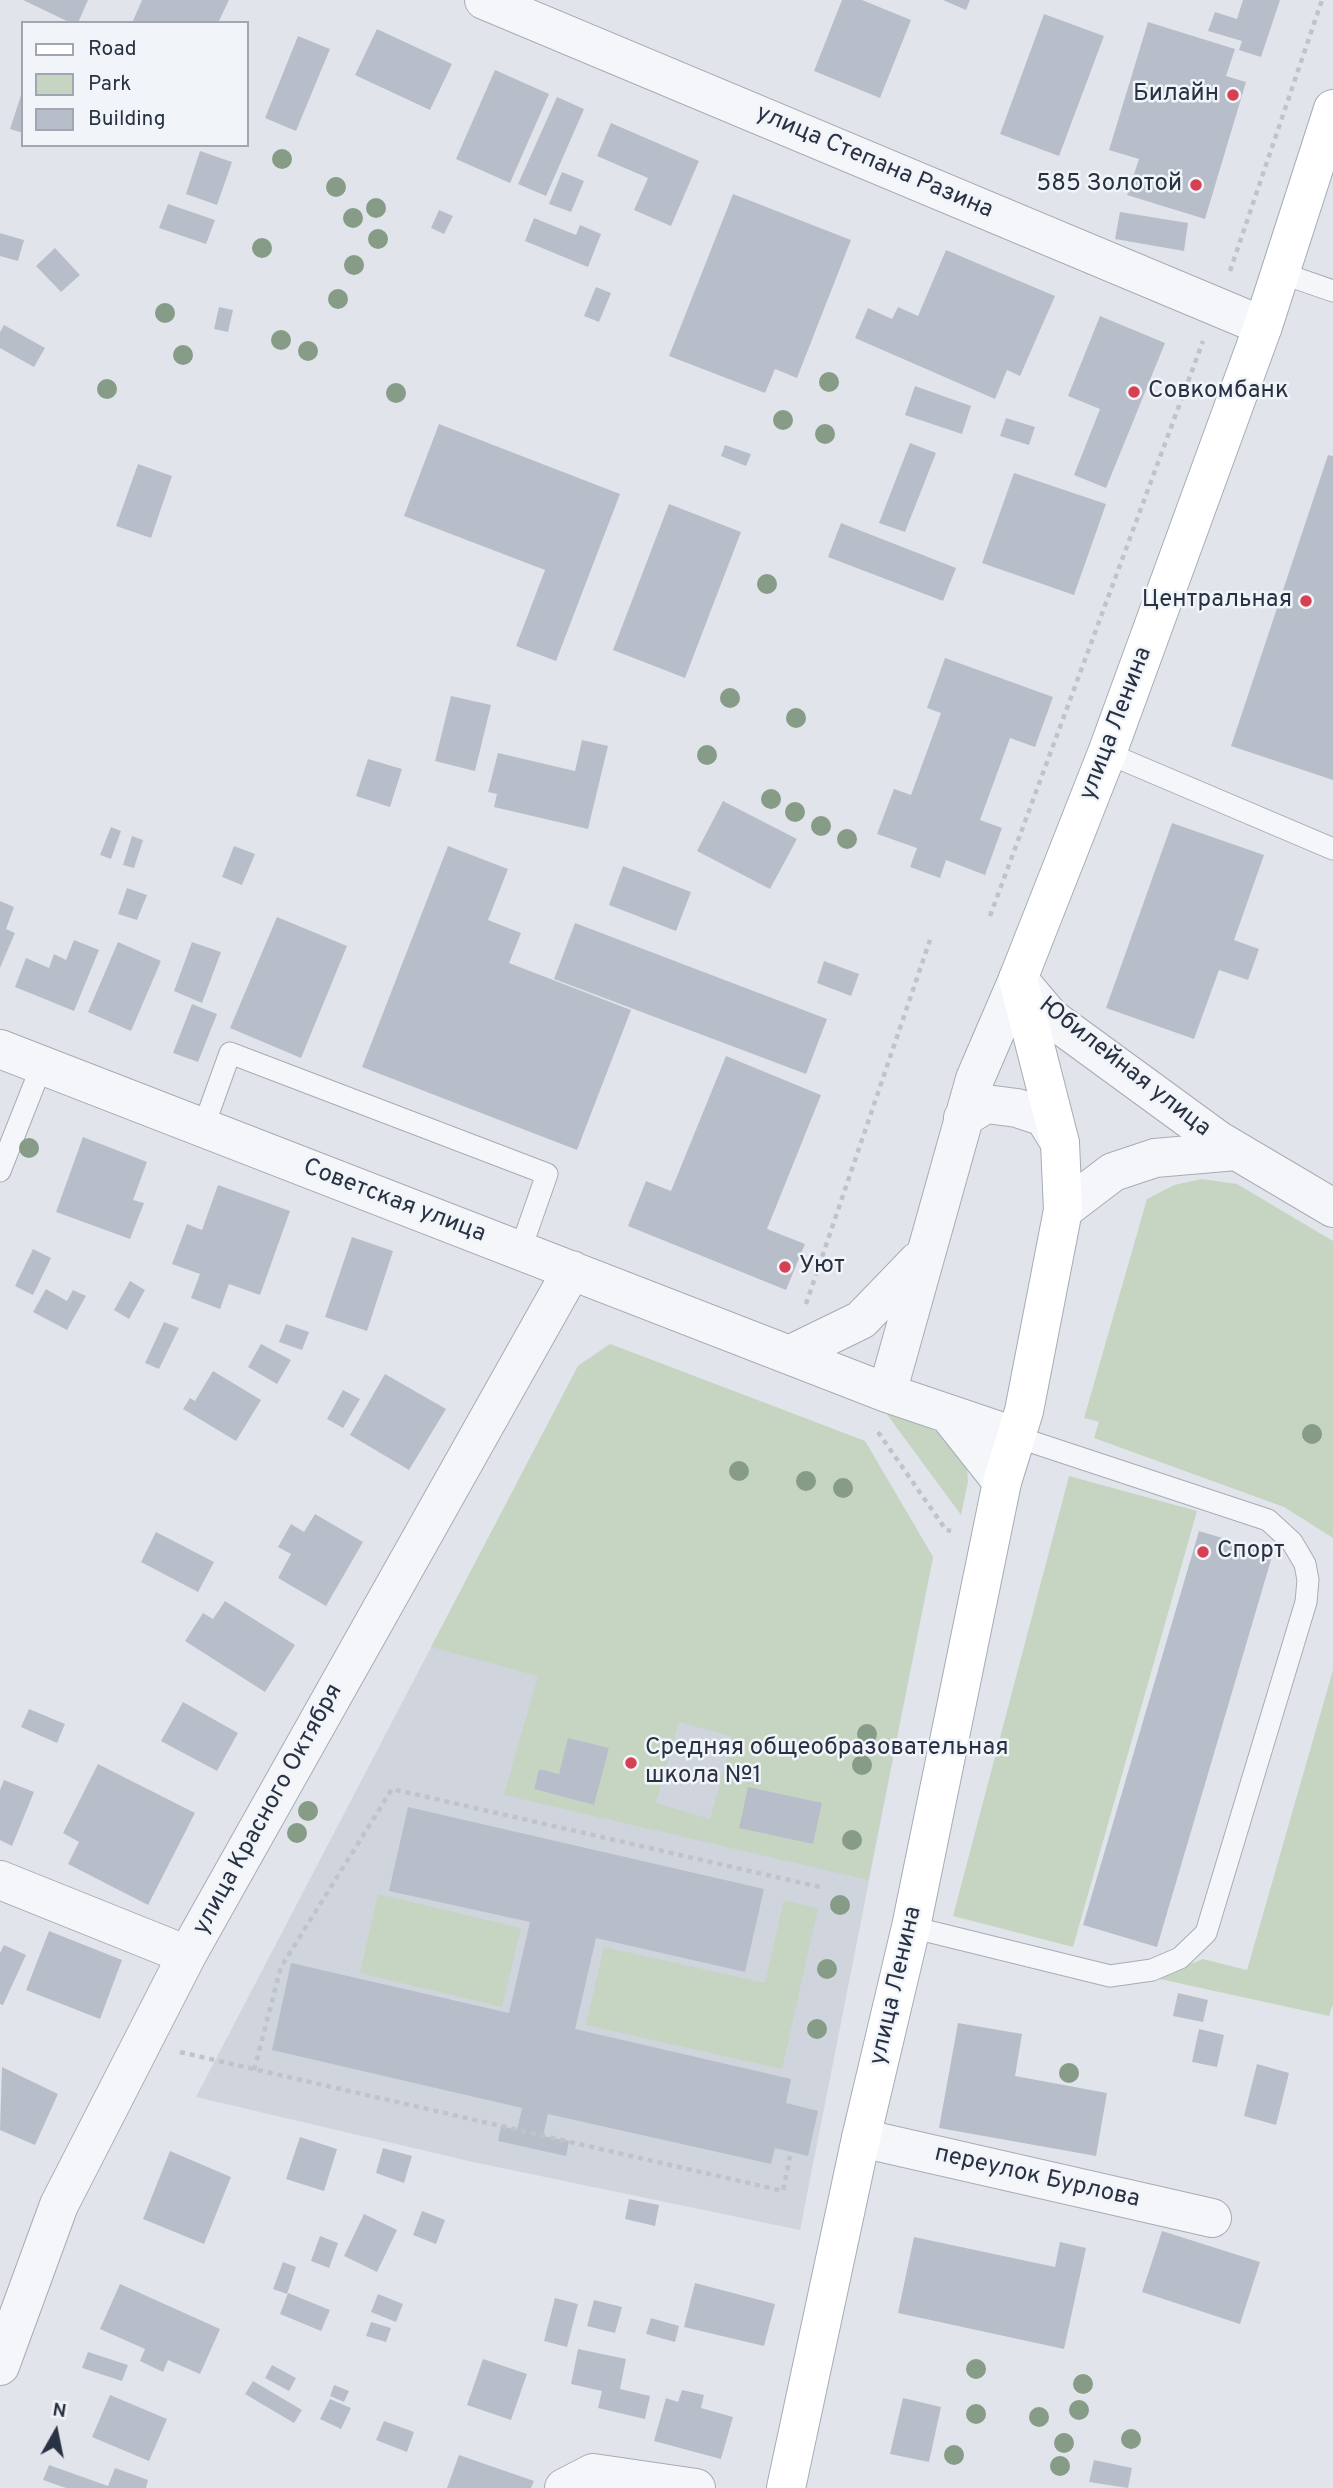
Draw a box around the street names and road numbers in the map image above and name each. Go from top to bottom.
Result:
street label: улица Степана Разина [751,100,997,226]
street label: улица Ленина [1075,643,1159,805]
street label: Юбилейная улица [1032,992,1216,1144]
street label: Советская улица [299,1154,489,1250]
street label: улица Красного Октября [188,1680,350,1940]
street label: улица Ленина [865,1904,929,2068]
street label: переулок Бурлова [932,2140,1142,2216]

